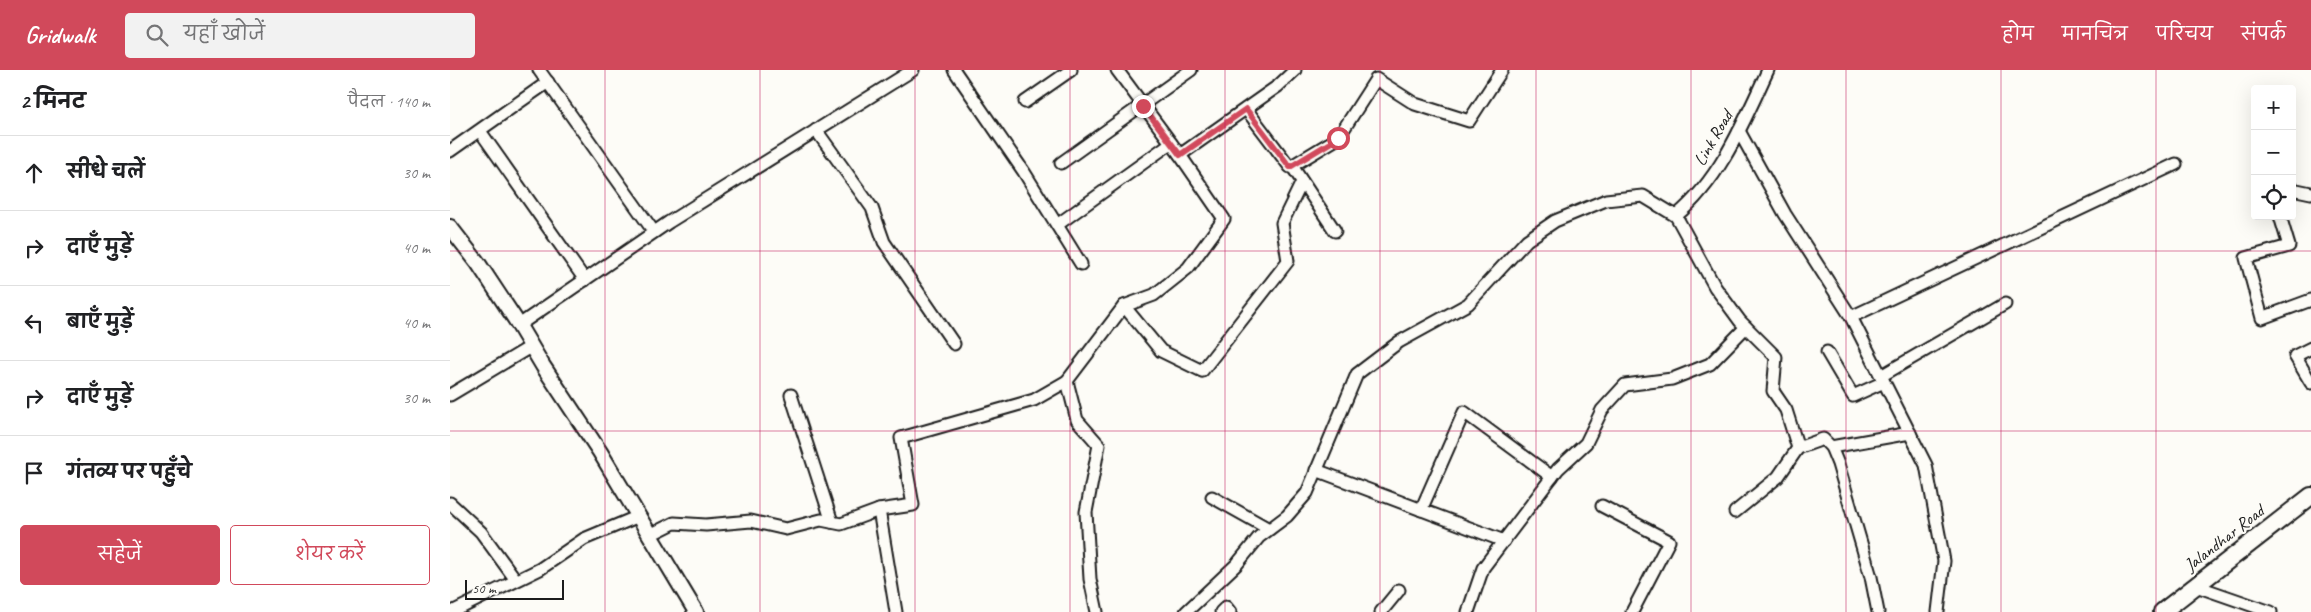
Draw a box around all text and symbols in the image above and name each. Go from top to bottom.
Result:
search box [125,13,475,58]
text: Gridwalk [25,20,95,50]
icon: search [143,21,171,49]
text: यहाँ खोजें [183,22,265,46]
text: होम [2002,23,2034,45]
text: मानचित्र [2062,23,2128,45]
text: परिचय [2156,23,2213,45]
text: संपर्क [2241,23,2286,45]
map controls [2251,85,2296,220]
button: + [2251,85,2296,130]
text: 2 मिनट [20,88,86,114]
text: पैदल · 140 m [348,92,430,112]
route end [1132,95,1155,118]
street label: Link Road [1688,104,1739,169]
route start [1327,127,1350,150]
button: − [2251,130,2296,175]
icon: ahead [20,159,48,187]
text: सीधे चलें [67,160,145,184]
text: 30 m [403,163,430,183]
button: locate [2251,175,2296,220]
icon: right [20,234,48,262]
text: दाएँ मुड़ें [67,235,133,259]
text: 40 m [403,238,430,258]
icon: left [20,309,48,337]
text: बाएँ मुड़ें [67,310,133,334]
text: 40 m [403,313,430,333]
icon: right [20,384,48,412]
text: दाएँ मुड़ें [67,385,133,409]
text: 30 m [403,388,430,408]
icon: arrive [20,459,48,487]
text: गंतव्य पर पहुँचे [67,460,192,484]
street label: Jalandhar Road [2179,498,2271,577]
button: सहेजें [20,525,220,585]
button: शेयर करें [230,525,430,585]
scale bar [465,577,564,600]
text: 50 m [472,580,496,597]

